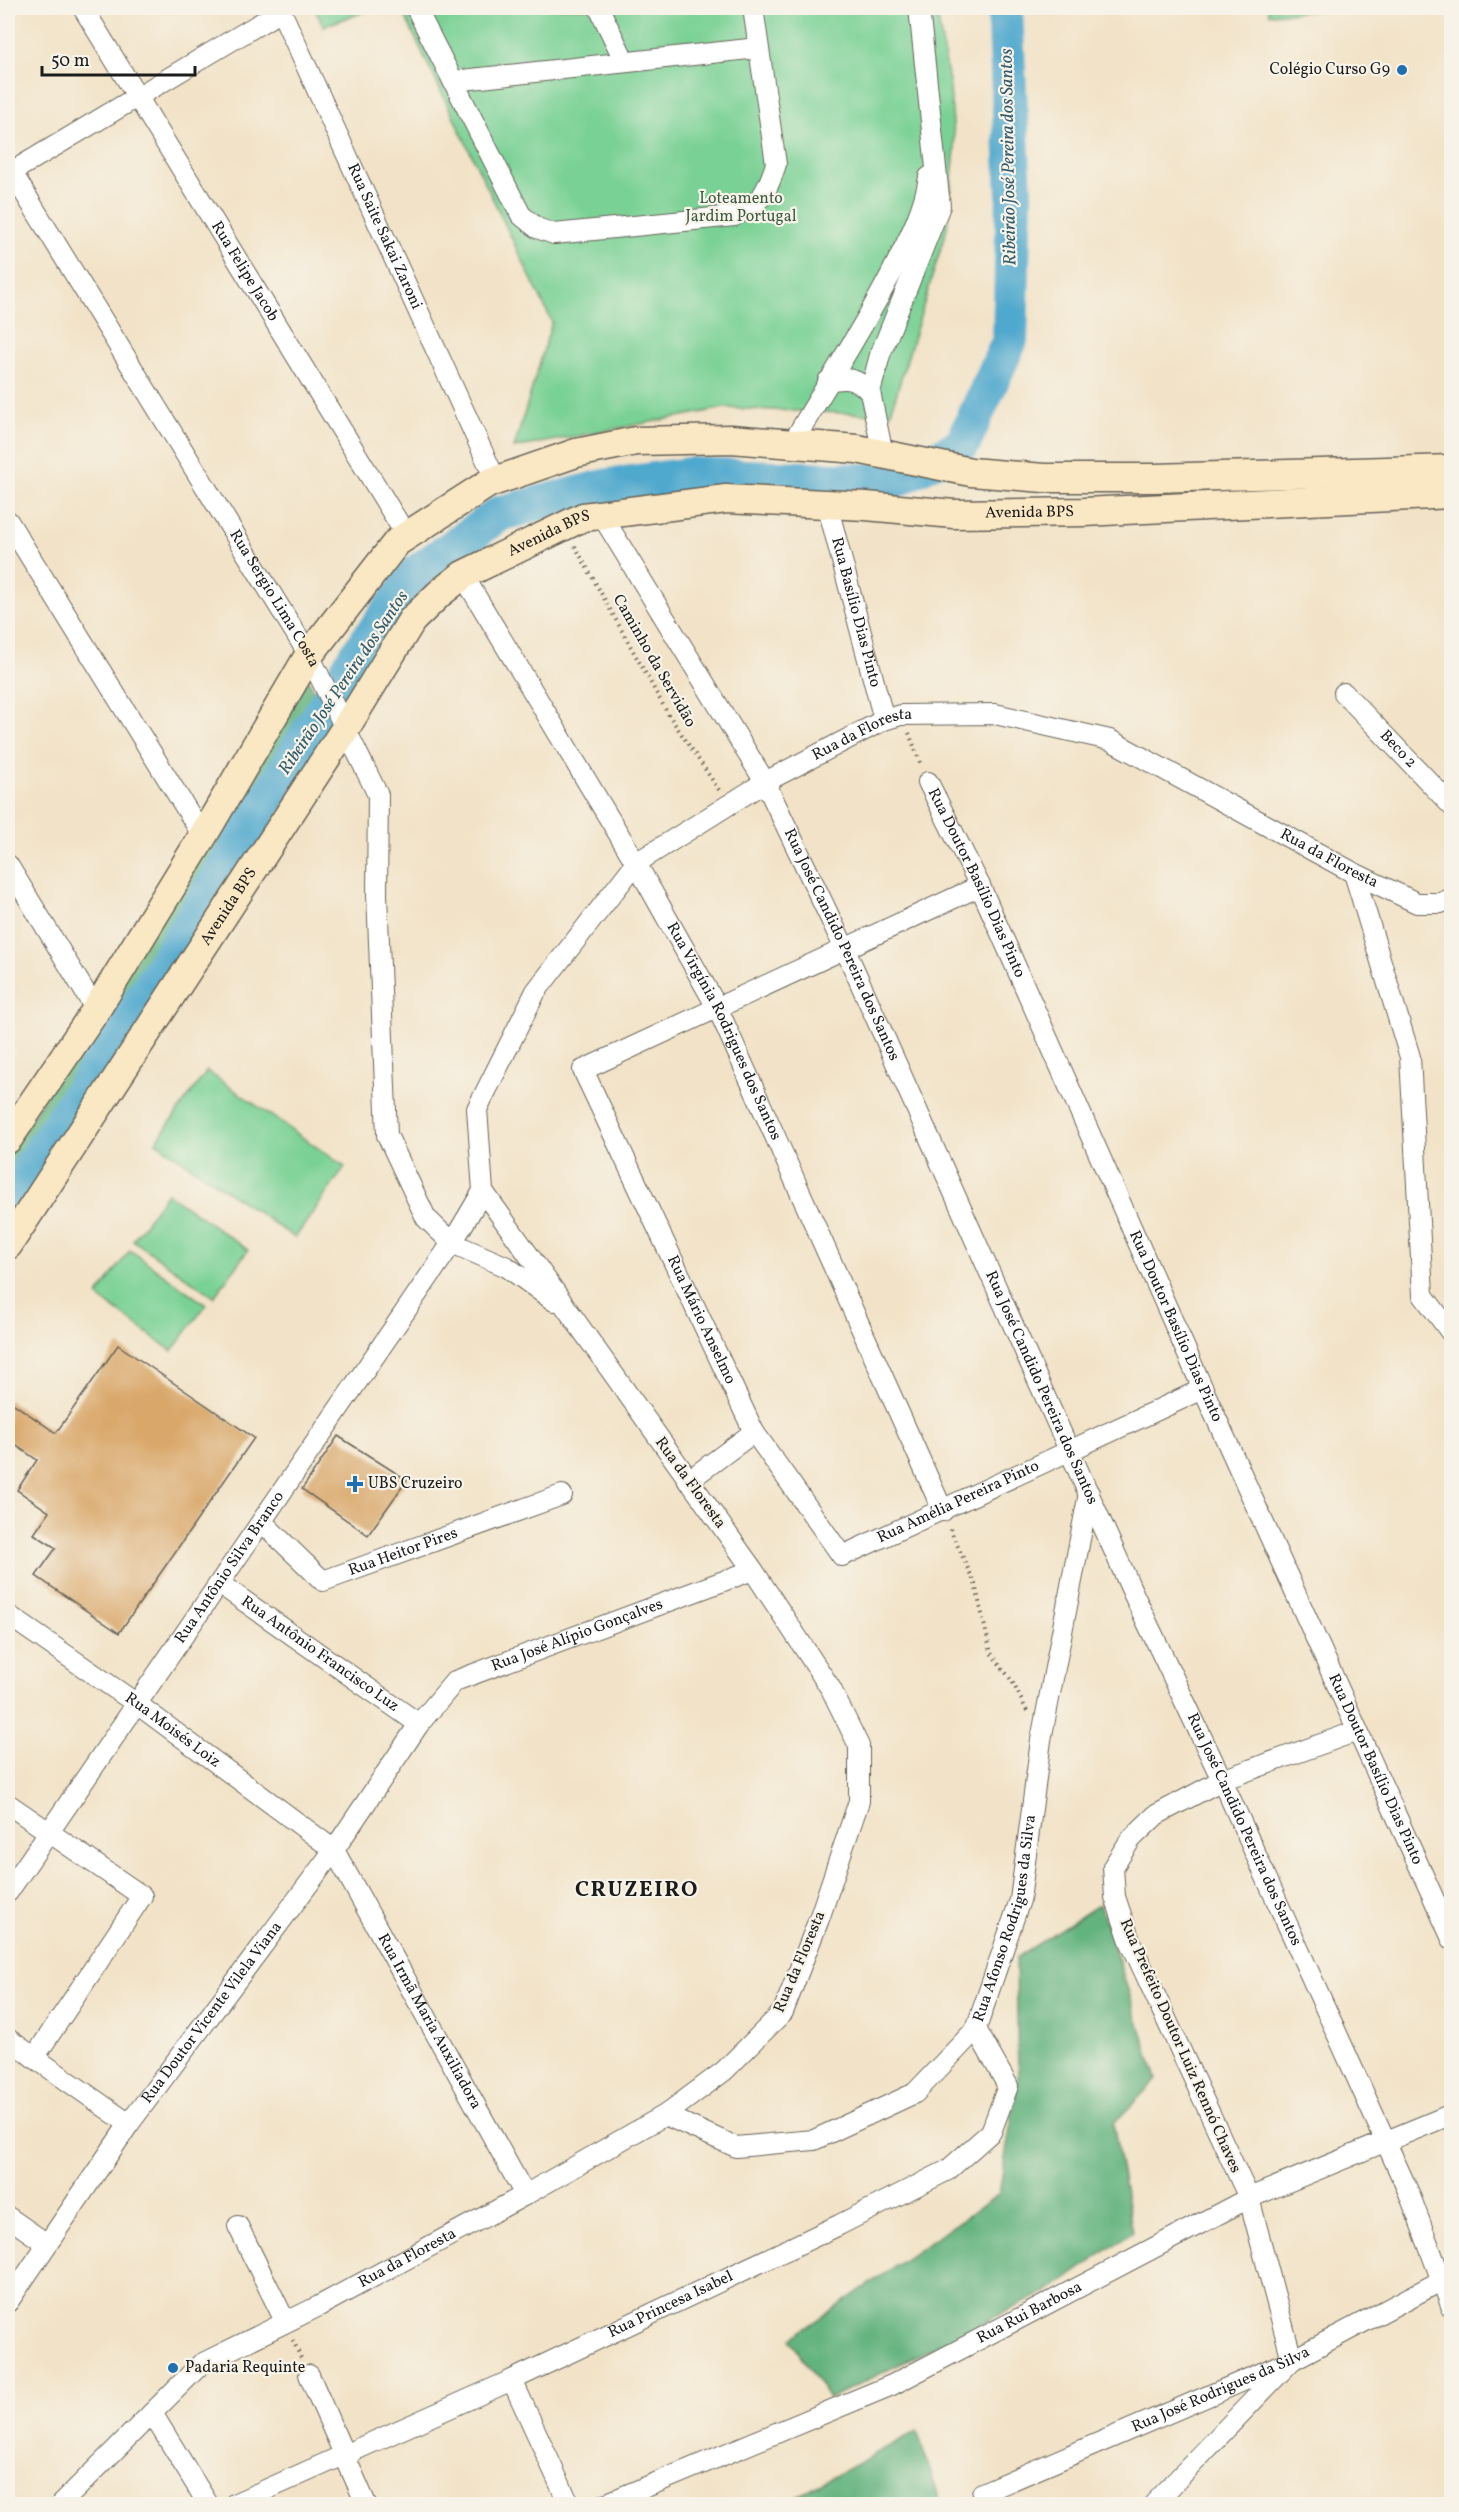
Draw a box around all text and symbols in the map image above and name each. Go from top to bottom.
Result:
scale bar [42,39,195,77]
water label: Ribeirão José Pereira dos Santos [995,48,1023,266]
text: 50 m [51,49,90,74]
place label: Colégio Curso G9 [1269,59,1390,81]
marker: Colégio Curso G9 [1395,63,1409,77]
street label: Rua Saite Sakai Zaroni [341,160,427,313]
park label: Loteamento Jardim Portugal [686,188,797,228]
street label: Rua Felipe Jacob [205,217,284,326]
street label: Avenida BPS [985,501,1074,525]
street label: Avenida BPS [504,505,591,563]
street label: Rua Sergio Lima Costa [224,526,324,671]
street label: Rua Basílio Dias Pinto [825,535,886,690]
water label: Ribeirão José Pereira dos Santos [273,586,415,780]
street label: Caminho da Servidão [607,590,701,732]
street label: Rua da Floresta [808,704,912,766]
street label: Beco 2 [1374,726,1421,773]
street label: Rua Doutor Basílio Dias Pinto [922,784,1030,981]
street label: Rua da Floresta [1276,824,1382,894]
street label: Rua José Candido Pereira dos Santos [778,825,905,1064]
street label: Avenida BPS [195,864,262,950]
street label: Rua Virgínia Rodrigues dos Santos [661,918,786,1144]
street label: Rua Doutor Basílio Dias Pinto [1123,1227,1228,1426]
street label: Rua Mário Anselmo [661,1252,741,1388]
street label: Rua José Candido Pereira dos Santos [979,1267,1103,1508]
street label: Rua da Floresta [649,1433,731,1533]
street label: Rua Amélia Pereira Pinto [874,1455,1043,1549]
place label: UBS Cruzeiro [368,1473,463,1495]
marker: UBS Cruzeiro [346,1475,364,1493]
street label: Rua Antônio Silva Branco [170,1487,290,1648]
street label: Rua Heitor Pires [345,1522,461,1582]
street label: Rua Antônio Francisco Luz [236,1591,403,1717]
street label: Rua José Alípio Gonçalves [488,1593,666,1677]
street label: Rua Doutor Basílio Dias Pinto [1322,1670,1428,1868]
street label: Rua Moisés Loiz [120,1688,225,1773]
street label: Rua José Candido Pereira dos Santos [1181,1710,1307,1949]
street label: Rua Afonso Rodrigues da Silva [968,1813,1042,2025]
district label: CRUZEIRO [575,1875,699,1906]
street label: Rua da Floresta [769,1908,831,2016]
street label: Rua Prefeito Doutor Luiz Rennó Chaves [1114,1915,1246,2177]
street label: Rua Doutor Vicente Vilela Viana [137,1917,288,2109]
street label: Rua Irmã Maria Auxiliadora [372,1930,486,2113]
street label: Rua da Floresta [355,2223,460,2294]
street label: Rua Princesa Isabel [605,2266,737,2344]
street label: Rua Rui Barbosa [973,2276,1086,2350]
street label: Rua José Rodrigues da Silva [1128,2341,1314,2439]
place label: Padaria Requinte [185,2357,305,2379]
marker: Padaria Requinte [166,2361,180,2375]

